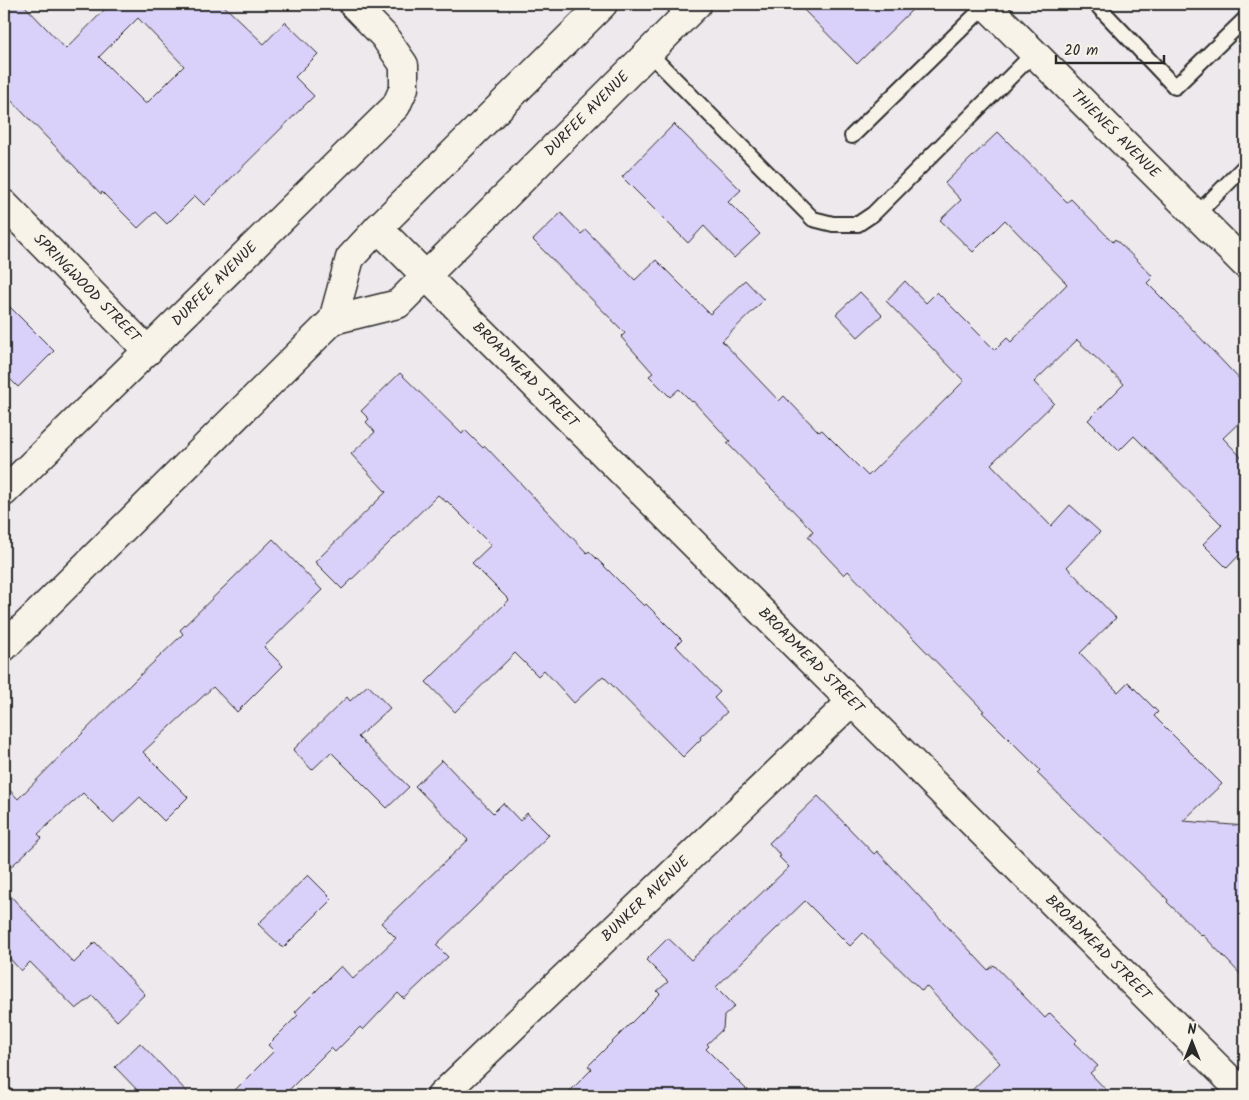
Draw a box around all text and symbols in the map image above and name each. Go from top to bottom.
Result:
scale bar [1056,32,1164,64]
text: 20 m [1064,39,1098,63]
street label: DURFEE AVENUE [539,65,636,163]
street label: THIENES AVENUE [1065,84,1166,185]
street label: SPRINGWOOD STREET [27,228,147,350]
street label: DURFEE AVENUE [166,235,264,332]
street label: BROADMEAD STREET [466,316,585,435]
street label: BROADMEAD STREET [752,602,871,721]
street label: BUNKER AVENUE [596,850,696,948]
street label: BROADMEAD STREET [1039,889,1158,1008]
north arrow [1166,1018,1216,1068]
text: N [1188,1019,1197,1041]

